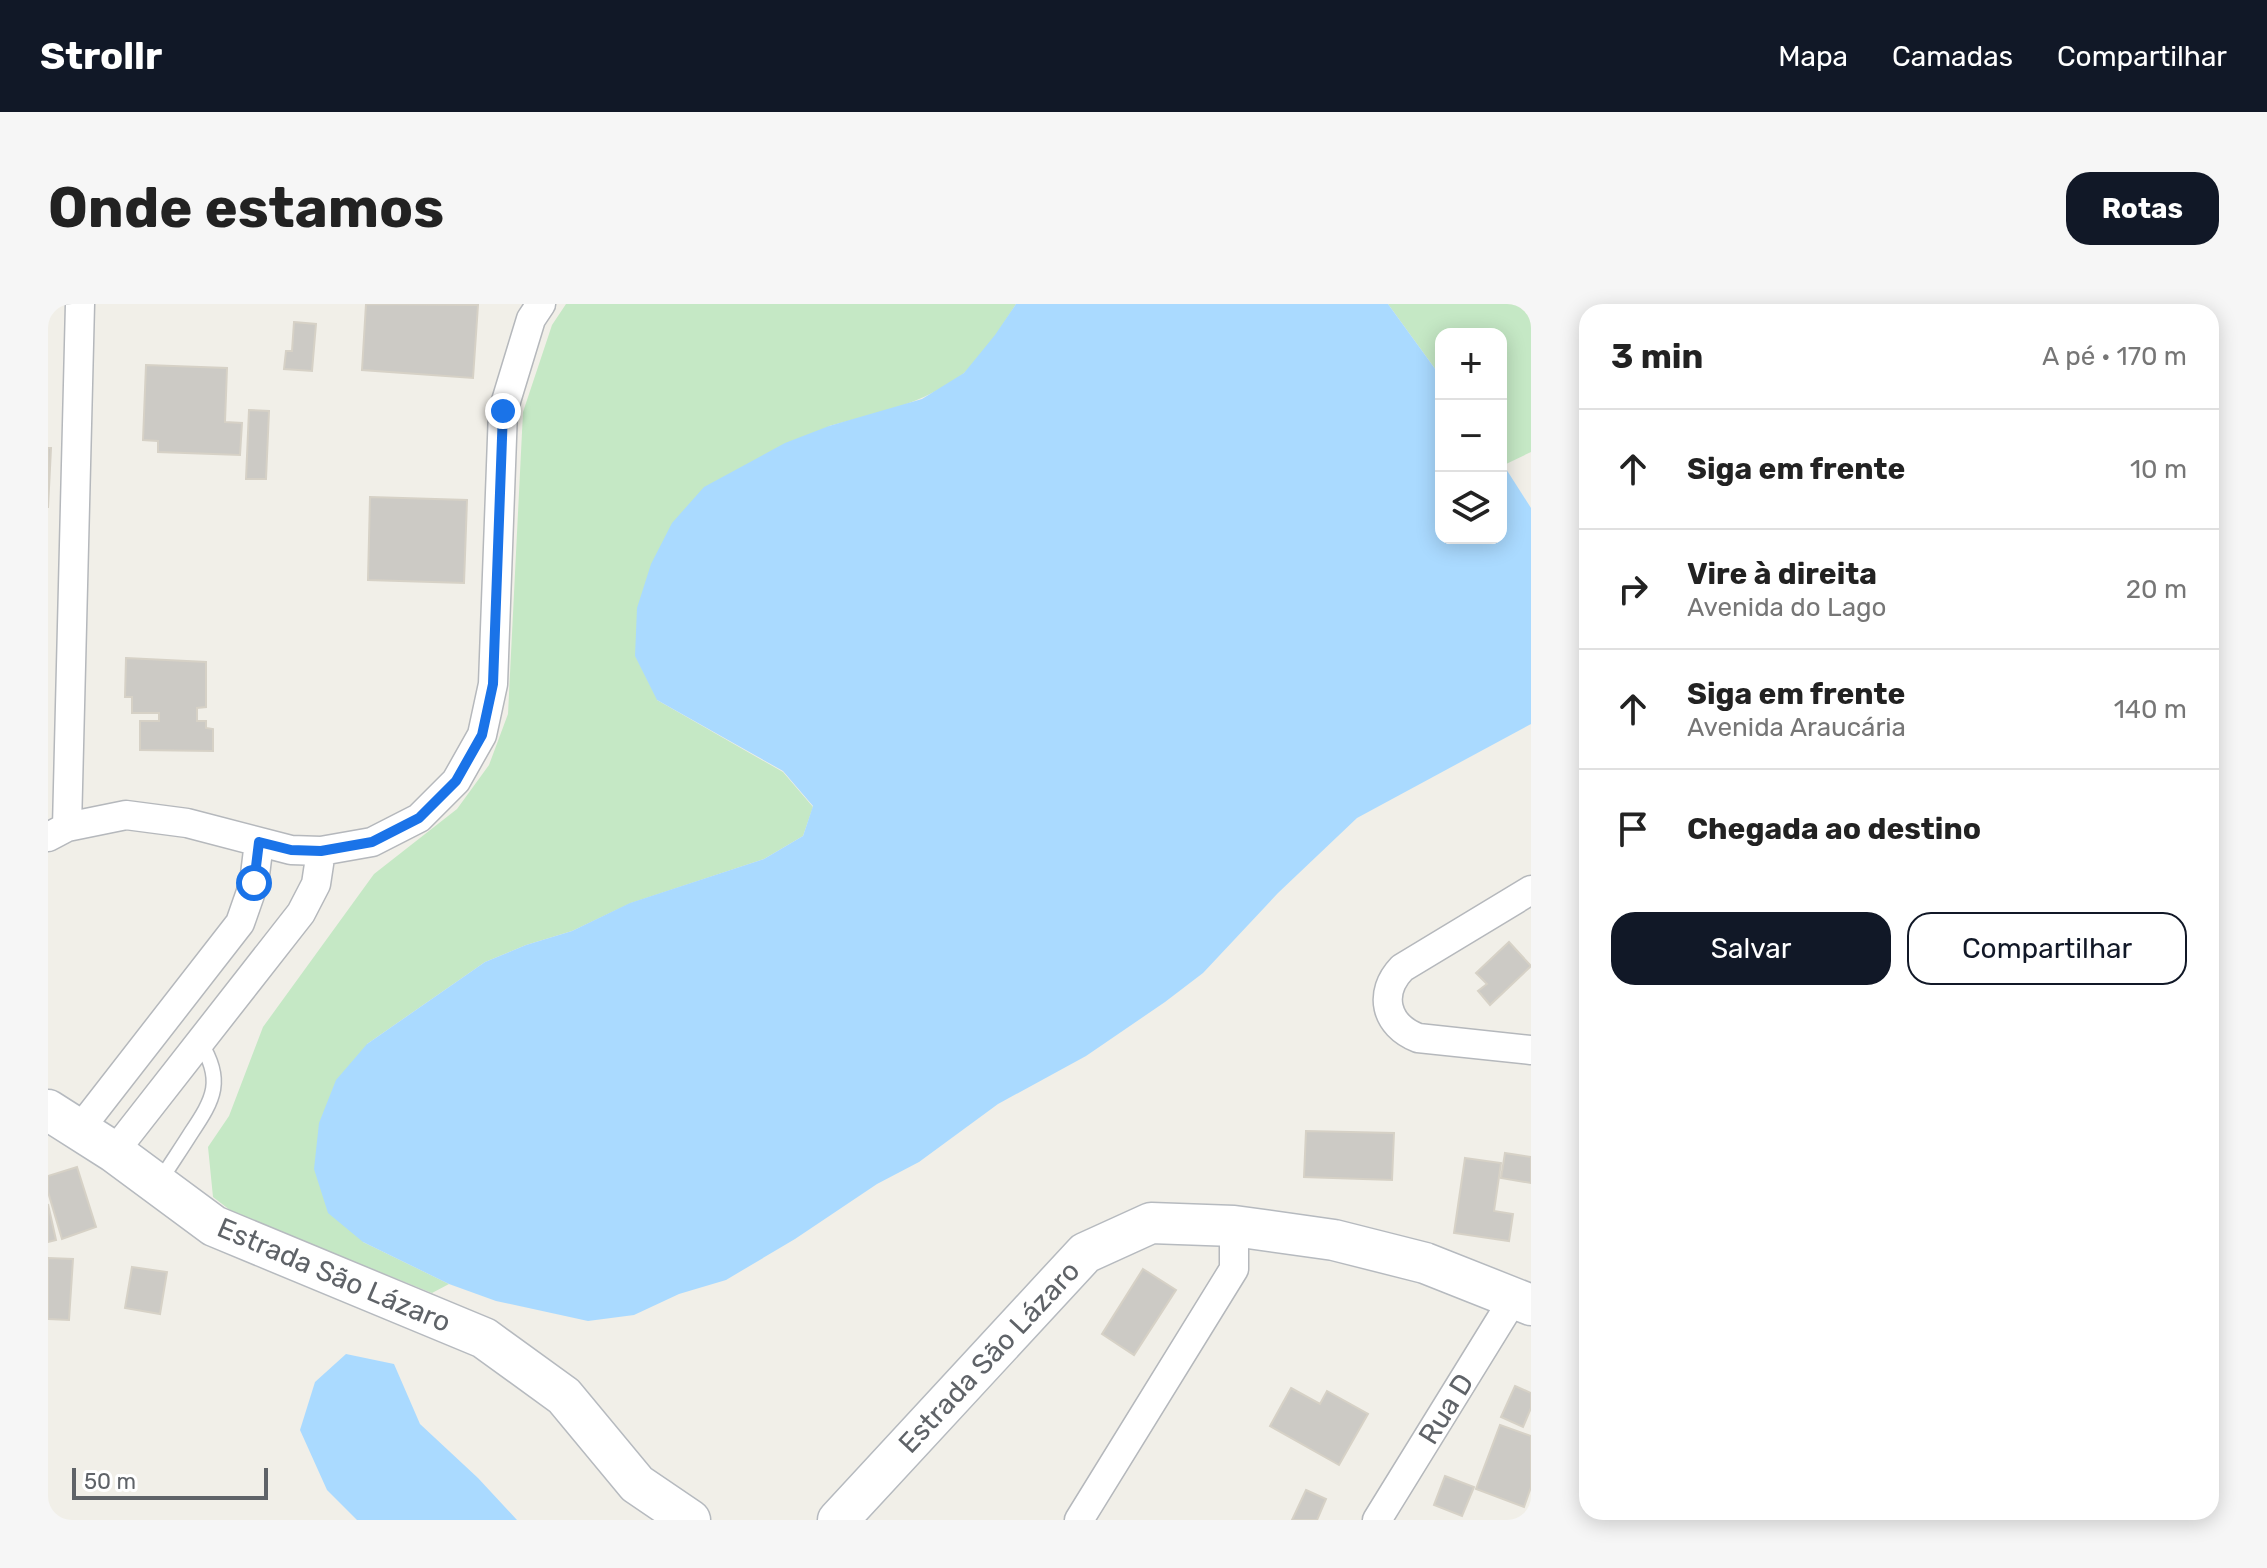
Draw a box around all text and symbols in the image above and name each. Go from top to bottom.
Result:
text: Strollr [40,33,162,79]
text: Mapa [1778,40,1848,73]
text: Camadas [1892,40,2013,73]
text: Compartilhar [2057,40,2227,73]
button: Rotas [2066,172,2219,245]
text: Onde estamos [48,175,444,241]
map controls [1435,328,1507,544]
button: + [1435,328,1507,400]
text: 3 min [1611,336,1703,377]
text: A pé · 170 m [2042,341,2187,372]
route end [485,393,521,429]
button: − [1435,400,1507,472]
icon: ahead [1611,447,1655,491]
text: Siga em frente [1687,451,1905,487]
text: 10 m [2130,454,2187,485]
button: layers [1435,472,1507,544]
text: Vire à direita [1687,556,1877,592]
icon: right [1611,567,1655,611]
text: 20 m [2126,574,2187,605]
text: Avenida do Lago [1687,592,1887,623]
text: Siga em frente [1687,676,1905,712]
icon: ahead [1611,687,1655,731]
text: 140 m [2114,694,2187,725]
text: Avenida Araucária [1687,712,1906,743]
icon: arrive [1611,807,1655,851]
text: Chegada ao destino [1687,811,1981,847]
route start [236,865,272,901]
button: Salvar [1611,912,1891,985]
button: Compartilhar [1907,912,2187,985]
street label: Estrada São Lázaro [212,1211,456,1339]
street label: Estrada São Lázaro [892,1254,1086,1460]
street label: Rua D [1412,1368,1480,1450]
scale bar [72,1464,268,1500]
text: 50 m [84,1468,136,1495]

